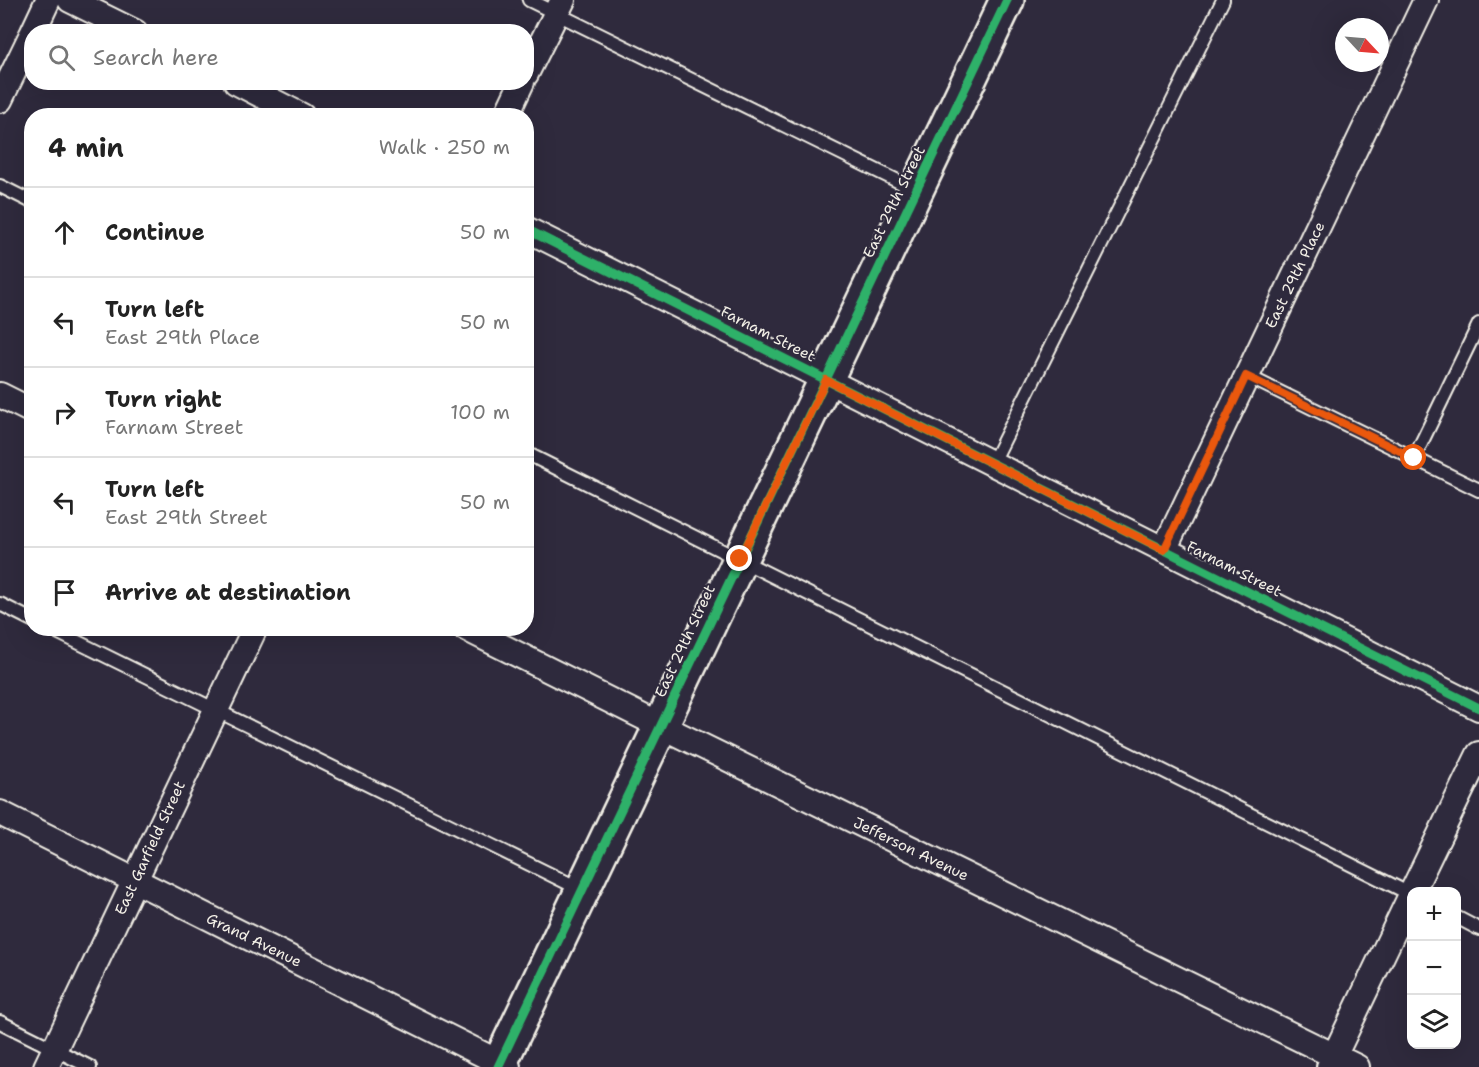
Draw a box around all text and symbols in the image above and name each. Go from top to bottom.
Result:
north arrow [1335,18,1389,72]
search box [24,24,534,90]
icon: search [45,41,78,74]
text: Search here [93,43,219,72]
text: 4 min [48,130,124,165]
text: Walk · 250 m [379,134,510,160]
street label: East 29th Street [858,143,930,261]
icon: ahead [48,216,81,249]
text: Continue [105,218,205,247]
street label: East 29th Place [1261,218,1329,332]
text: 50 m [460,219,510,245]
text: Turn left [105,295,204,324]
street label: Farnam Street [717,302,819,366]
icon: left [48,306,81,339]
text: 50 m [460,309,510,335]
text: East 29th Place [105,324,260,350]
text: Turn right [105,385,222,414]
icon: right [48,396,81,429]
text: 100 m [450,399,510,425]
text: Farnam Street [105,414,244,440]
route start [1400,444,1426,470]
text: Turn left [105,475,204,504]
icon: left [48,486,81,519]
text: 50 m [460,489,510,515]
text: East 29th Street [105,504,268,530]
street label: Farnam Street [1183,537,1285,601]
route end [726,545,752,571]
icon: arrive [48,576,81,609]
text: Arrive at destination [105,578,351,607]
street label: East 29th Street [650,581,720,701]
street label: East Garfield Street [110,778,190,918]
street label: Jefferson Avenue [850,812,972,886]
map controls [1407,887,1461,1049]
button: + [1407,887,1461,941]
street label: Grand Avenue [203,908,305,972]
button: − [1407,941,1461,995]
button: layers [1407,995,1461,1049]

